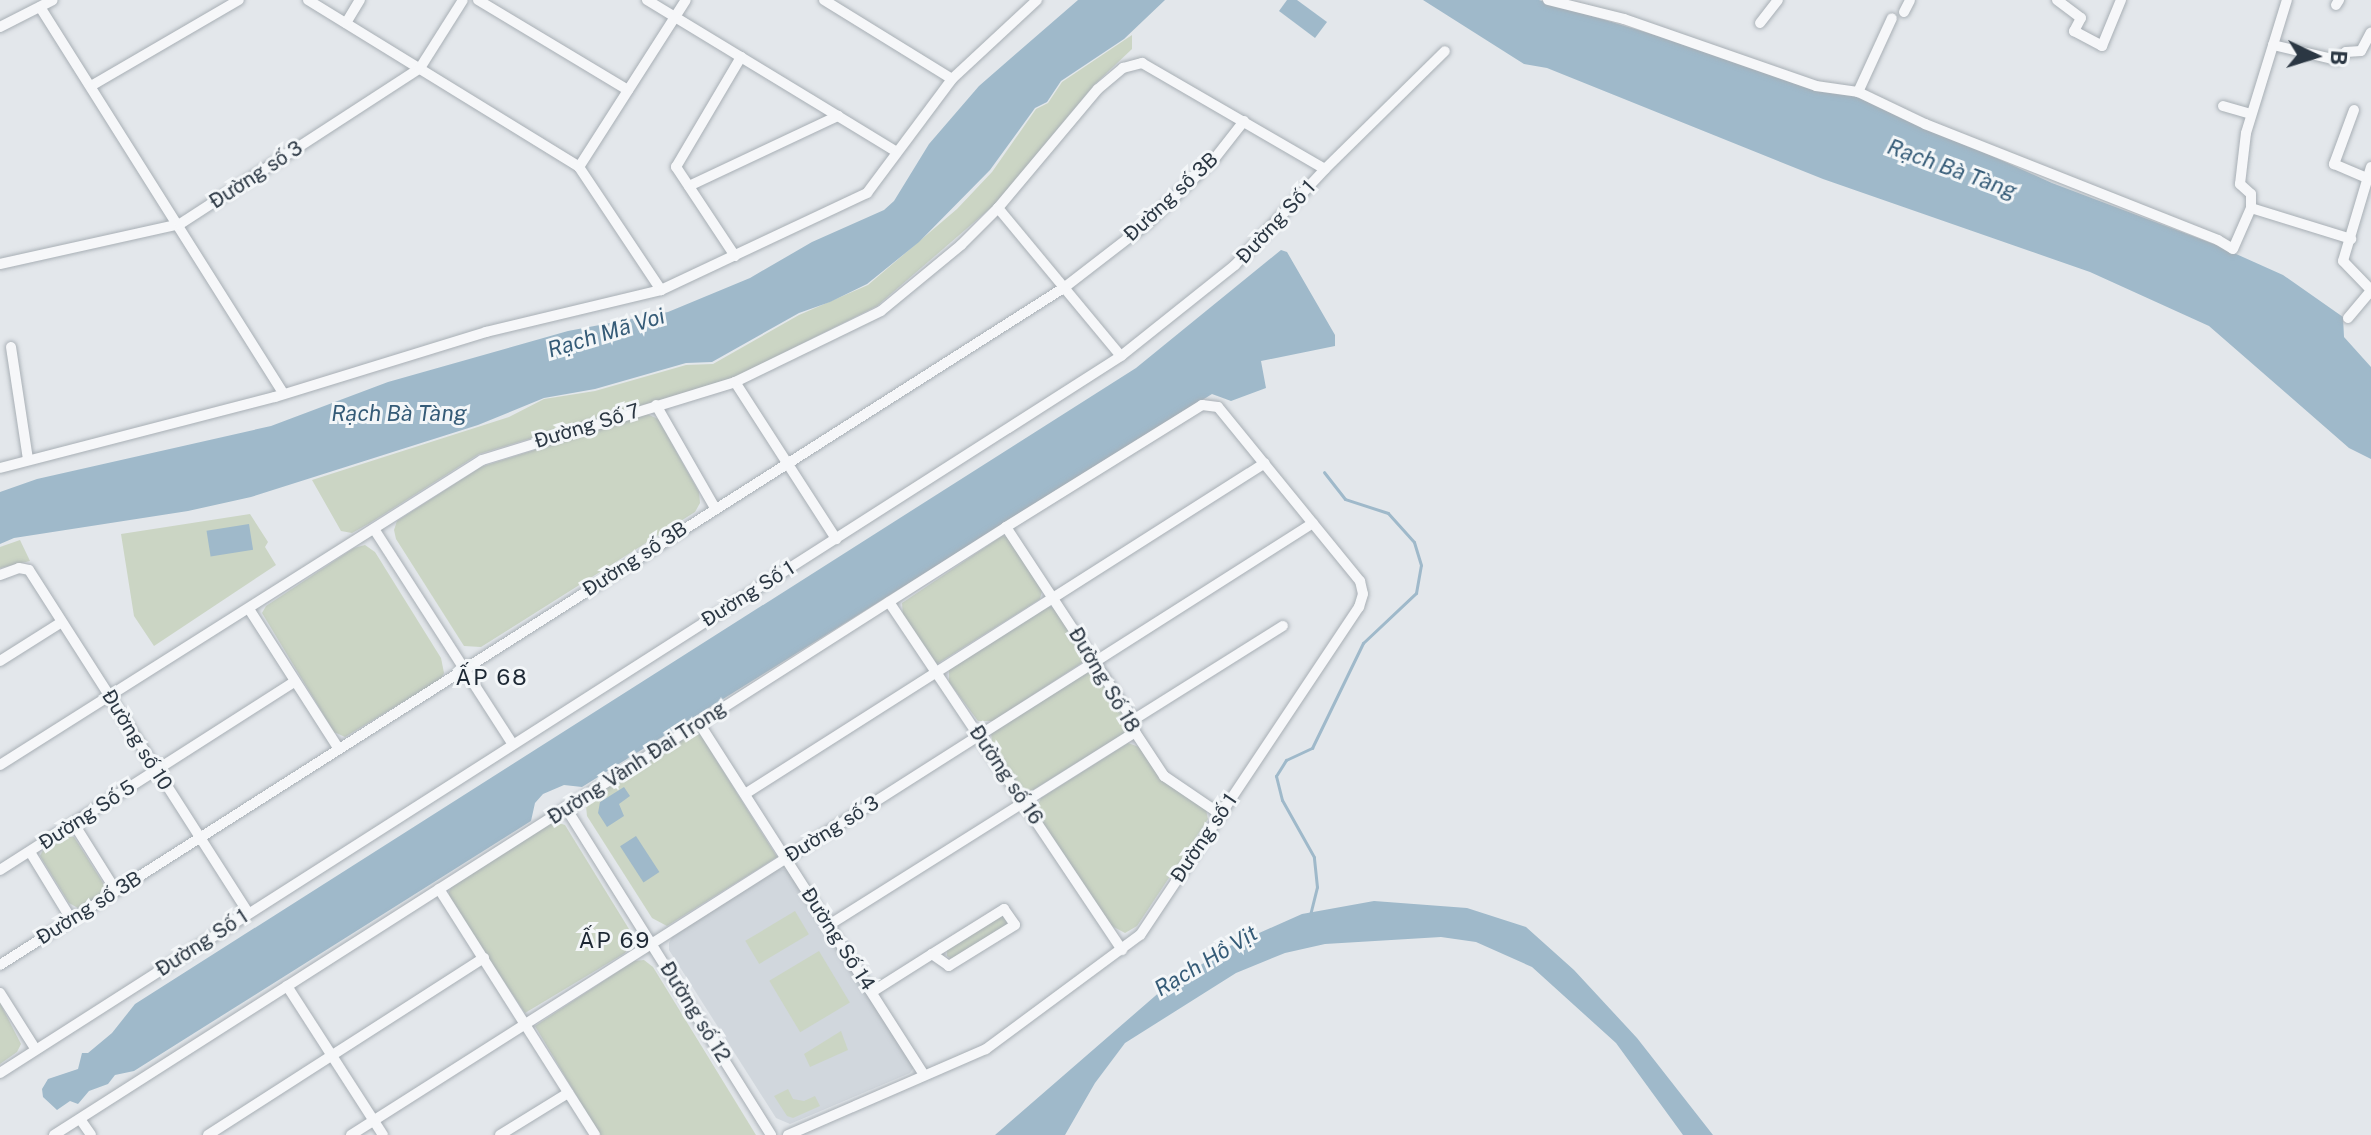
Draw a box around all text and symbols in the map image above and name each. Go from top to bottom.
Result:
north arrow [2275,16,2355,96]
text: B [2325,49,2352,66]
water label: Rạch Bà Tàng [1884,133,2020,205]
street label: Đường số 3 [205,136,307,214]
street label: Đường số 3B [1119,147,1223,247]
street label: Đường Số 1 [1231,175,1321,269]
water label: Rạch Mã Voi [544,303,668,363]
street label: Đường Số 7 [531,399,643,453]
water label: Rạch Bà Tàng [331,401,467,427]
street label: Đường số 3B [578,516,692,602]
street label: Đường Số 1 [697,556,799,632]
street label: Đường Số 18 [1063,623,1145,737]
district label: ẤP 68 [456,665,528,691]
street label: Đường số 10 [97,685,177,795]
street label: Đường Vành Đai Trong [543,696,731,830]
street label: Đường số 16 [964,721,1048,829]
street label: Đường Số 5 [34,775,140,855]
street label: Đường số 1 [1166,789,1242,887]
street label: Đường số 3 [780,791,884,867]
street label: Đường số 3B [32,866,146,950]
street label: Đường Số 14 [796,883,880,995]
street label: Đường Số 1 [151,904,253,982]
water label: Rạch Hồ Vịt [1149,920,1263,1002]
district label: ẤP 69 [579,928,651,954]
street label: Đường số 12 [655,957,735,1067]

